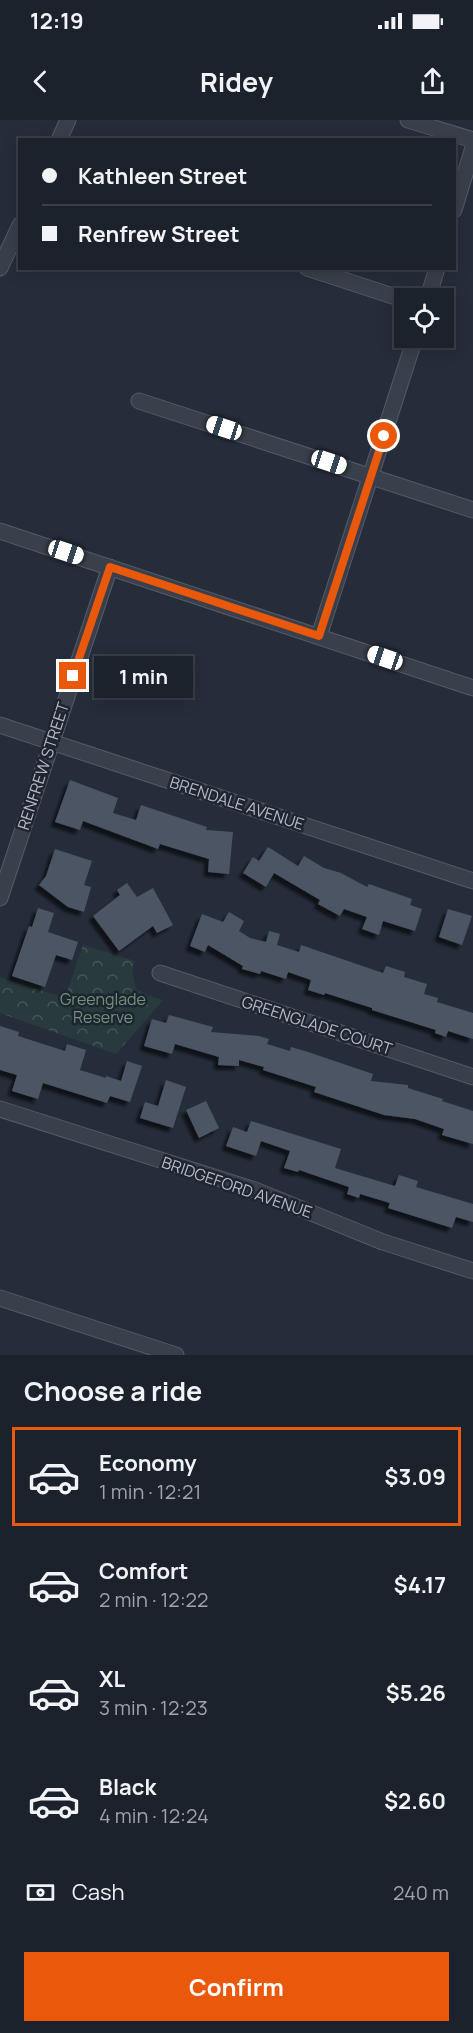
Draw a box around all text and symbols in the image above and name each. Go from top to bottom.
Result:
text: 12:19 [30,6,84,36]
text: Ridey [200,63,273,100]
icon: back [24,65,57,98]
icon: share [416,65,449,98]
text: Kathleen Street [78,161,247,191]
text: Renfrew Street [78,219,240,249]
map controls [394,288,454,348]
button: locate [394,288,454,348]
car [204,414,244,442]
route start [370,422,397,449]
car [309,448,349,476]
car [46,538,86,566]
car [365,644,405,672]
callout: 1 min [94,655,193,697]
route end [59,662,86,689]
text: 1 min [119,663,168,690]
street label: RENFREW STREET [12,699,74,833]
street label: BRENDALE AVENUE [167,771,307,835]
park label: Greenglade Reserve [60,988,146,1028]
street label: GREENGLADE COURT [239,990,396,1060]
street label: BRIDGEFORD AVENUE [159,1151,315,1223]
text: Choose a ride [24,1372,202,1409]
text: Economy [99,1448,197,1478]
icon: car [27,1450,81,1504]
text: $3.09 [385,1462,446,1492]
text: 1 min · 12:21 [99,1478,201,1505]
text: Comfort [99,1556,188,1586]
icon: car [27,1558,81,1612]
text: $4.17 [394,1570,446,1600]
text: 2 min · 12:22 [99,1586,208,1613]
text: XL [99,1664,125,1694]
icon: car [27,1666,81,1720]
text: $5.26 [386,1678,446,1708]
text: 3 min · 12:23 [99,1694,208,1721]
text: Black [99,1772,156,1802]
icon: car [27,1774,81,1828]
text: $2.60 [384,1786,446,1816]
text: 4 min · 12:24 [99,1802,209,1829]
icon: cash [24,1876,57,1909]
text: Cash [72,1877,125,1907]
text: 240 m [393,1879,449,1906]
button: Confirm [24,1952,449,2021]

